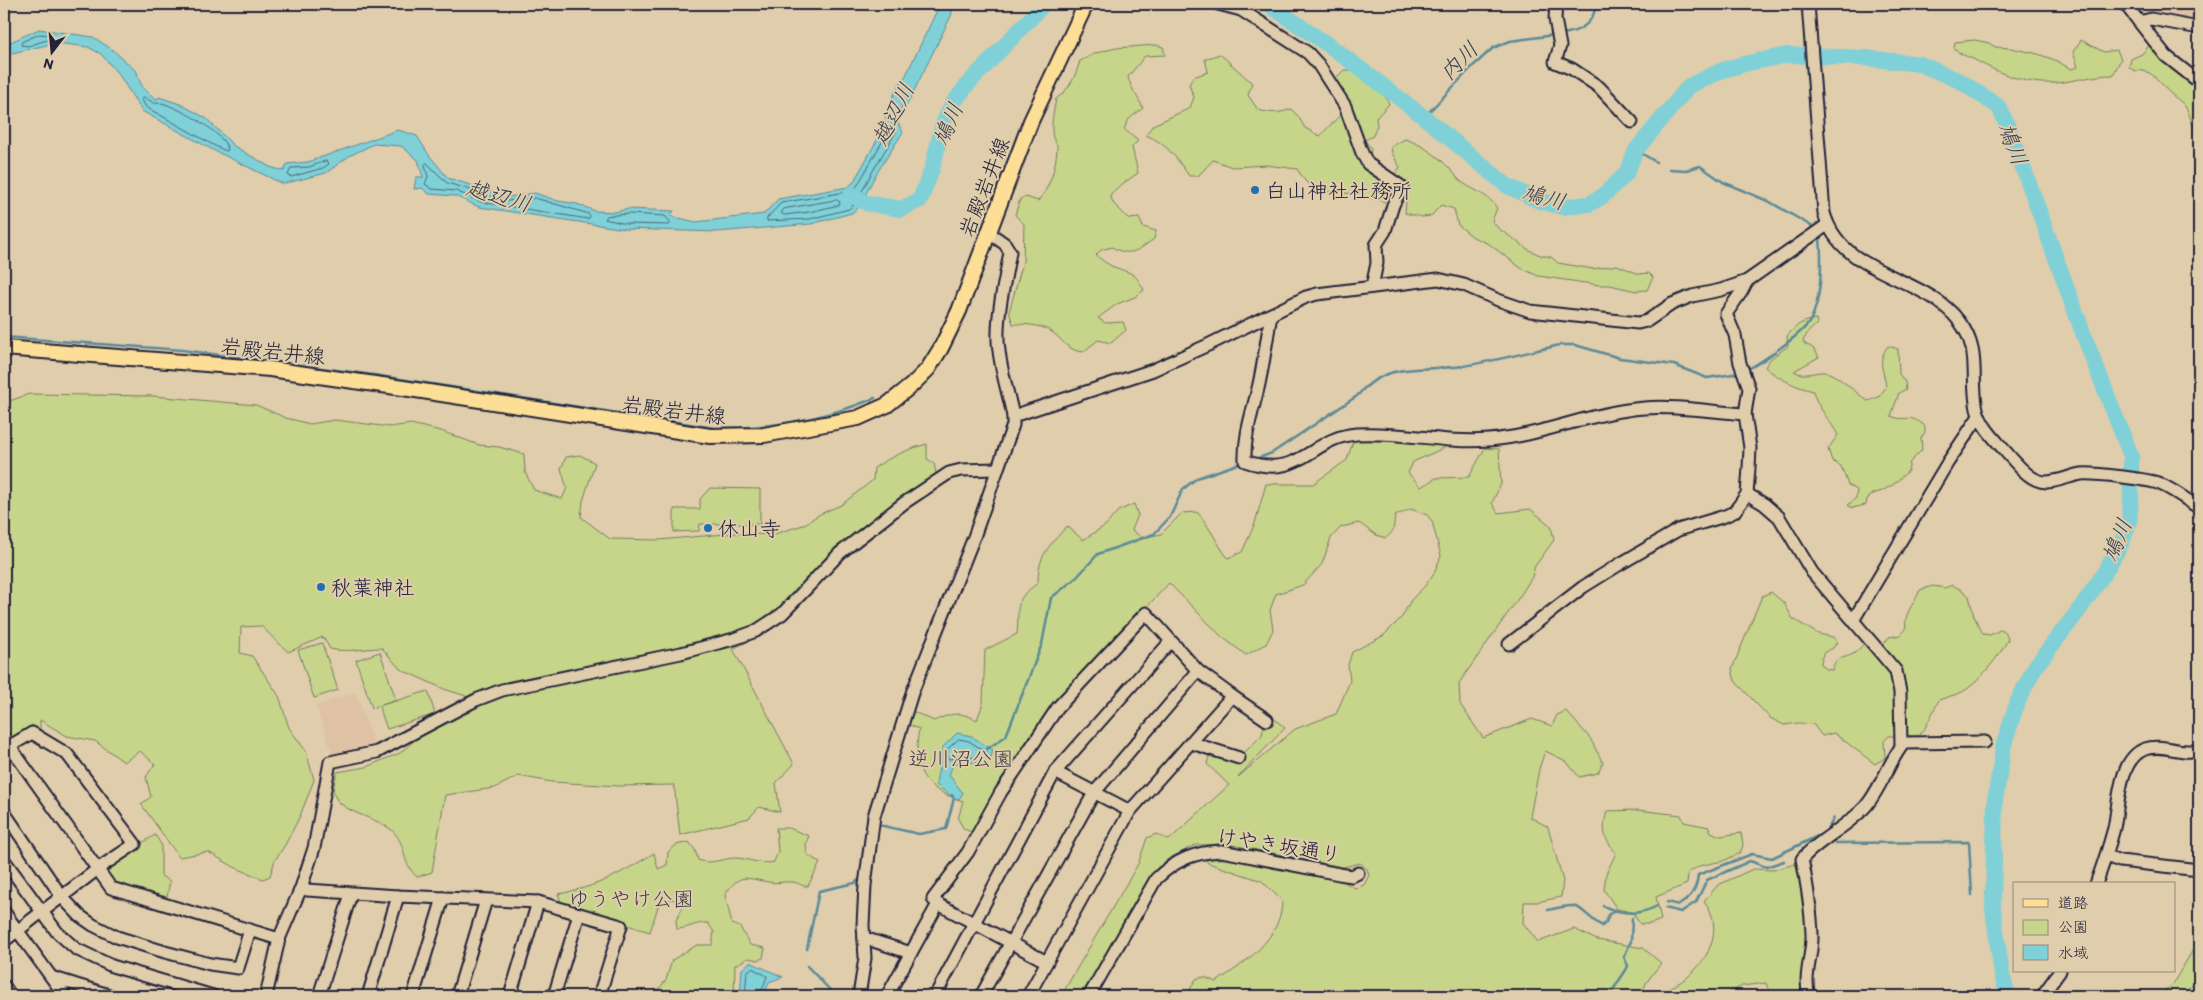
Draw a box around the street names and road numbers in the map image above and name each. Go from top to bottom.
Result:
street label: 岩殿岩井線 [954,134,1014,240]
street label: 岩殿岩井線 [219,333,327,369]
street label: 岩殿岩井線 [620,391,728,429]
street label: けやき坂通り [1215,823,1343,867]

